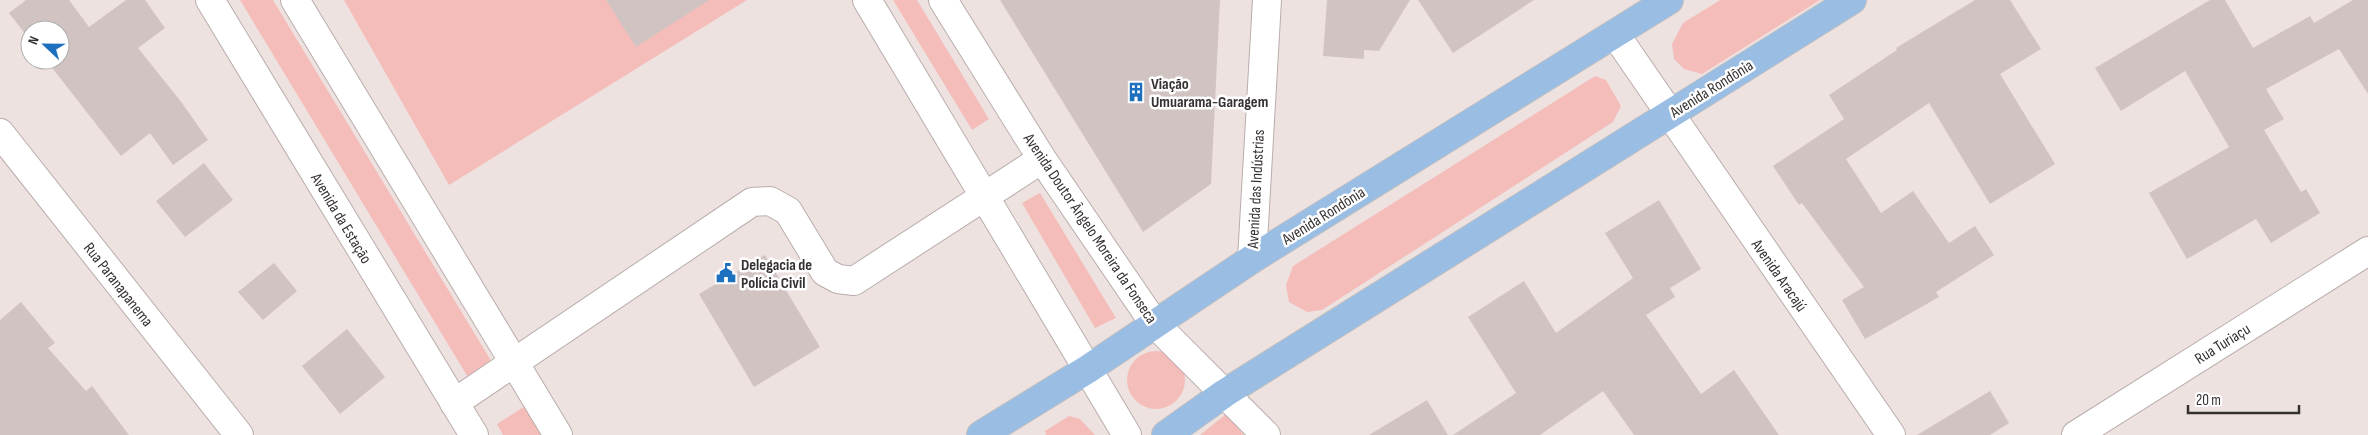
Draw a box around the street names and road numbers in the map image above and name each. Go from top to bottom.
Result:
street label: Avenida Rondônia [1666,56,1757,123]
street label: Avenida Doutor Ângelo Moreira da Fonseca [1018,129,1161,327]
street label: Avenida das Indústrias [1244,129,1269,250]
street label: Avenida da Estação [306,169,375,267]
street label: Avenida Rondônia [1278,183,1369,250]
street label: Avenida Aracajú [1746,235,1811,316]
street label: Rua Paranapanema [79,239,157,331]
street label: Rua Turiaçu [2192,320,2254,369]

